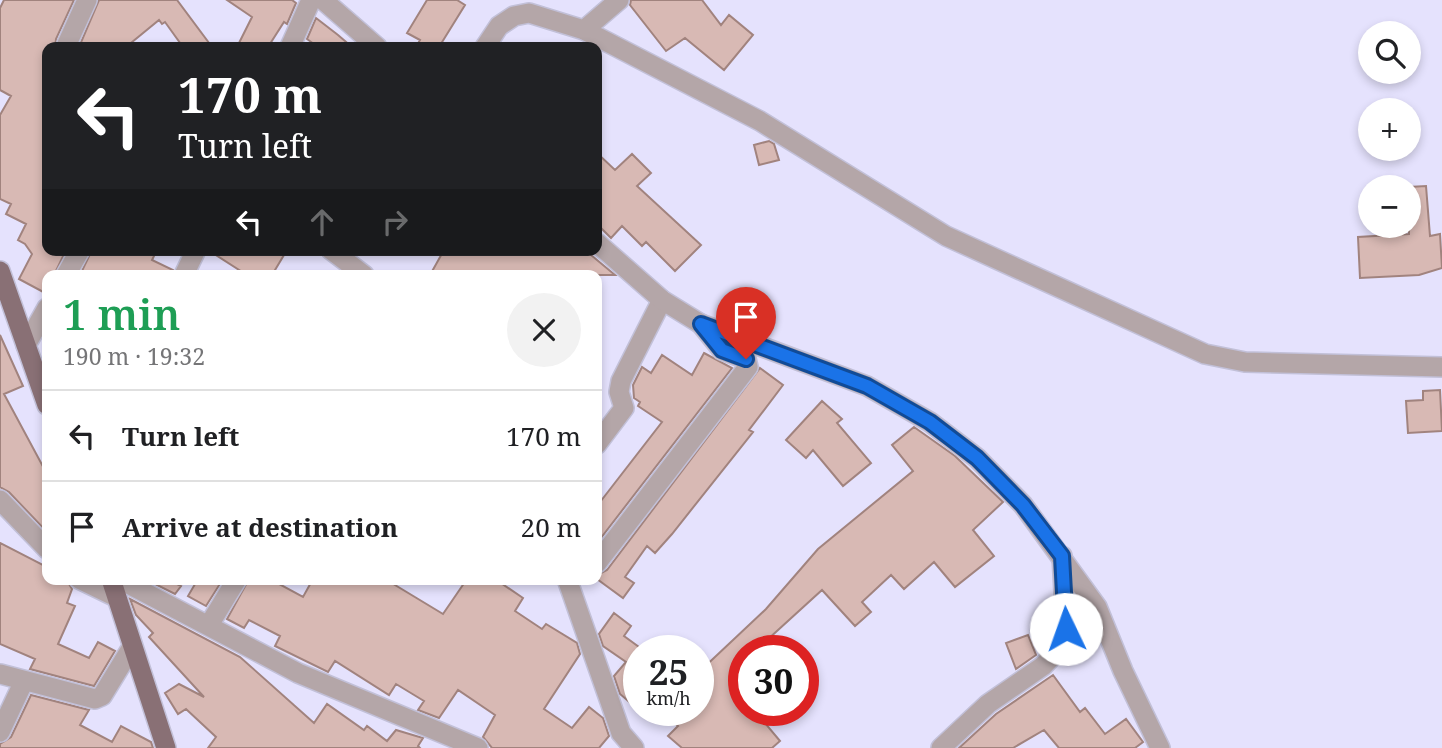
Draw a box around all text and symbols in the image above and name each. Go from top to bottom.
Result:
map controls [1358,21,1421,238]
button: search [1358,21,1421,84]
text: 170 m [178,61,322,127]
icon: left [63,70,154,161]
button: + [1358,98,1421,161]
text: Turn left [178,124,312,167]
button: − [1358,175,1421,238]
icon: left [230,203,268,241]
icon: ahead [303,203,341,241]
icon: right [376,203,414,241]
text: 1 min [63,285,180,342]
pin [716,287,776,359]
button: close [507,293,581,367]
icon: arrive [727,298,765,336]
text: 190 m · 19:32 [63,340,205,372]
icon: left [63,417,101,455]
text: Turn left [122,418,239,454]
text: 170 m [506,418,581,454]
icon: arrive [63,508,101,546]
text: Arrive at destination [122,509,398,545]
text: 20 m [521,509,581,545]
position arrow [1029,592,1103,666]
speed limit sign: 30 [728,635,819,726]
text: 25 [649,648,688,695]
text: km/h [646,686,691,710]

